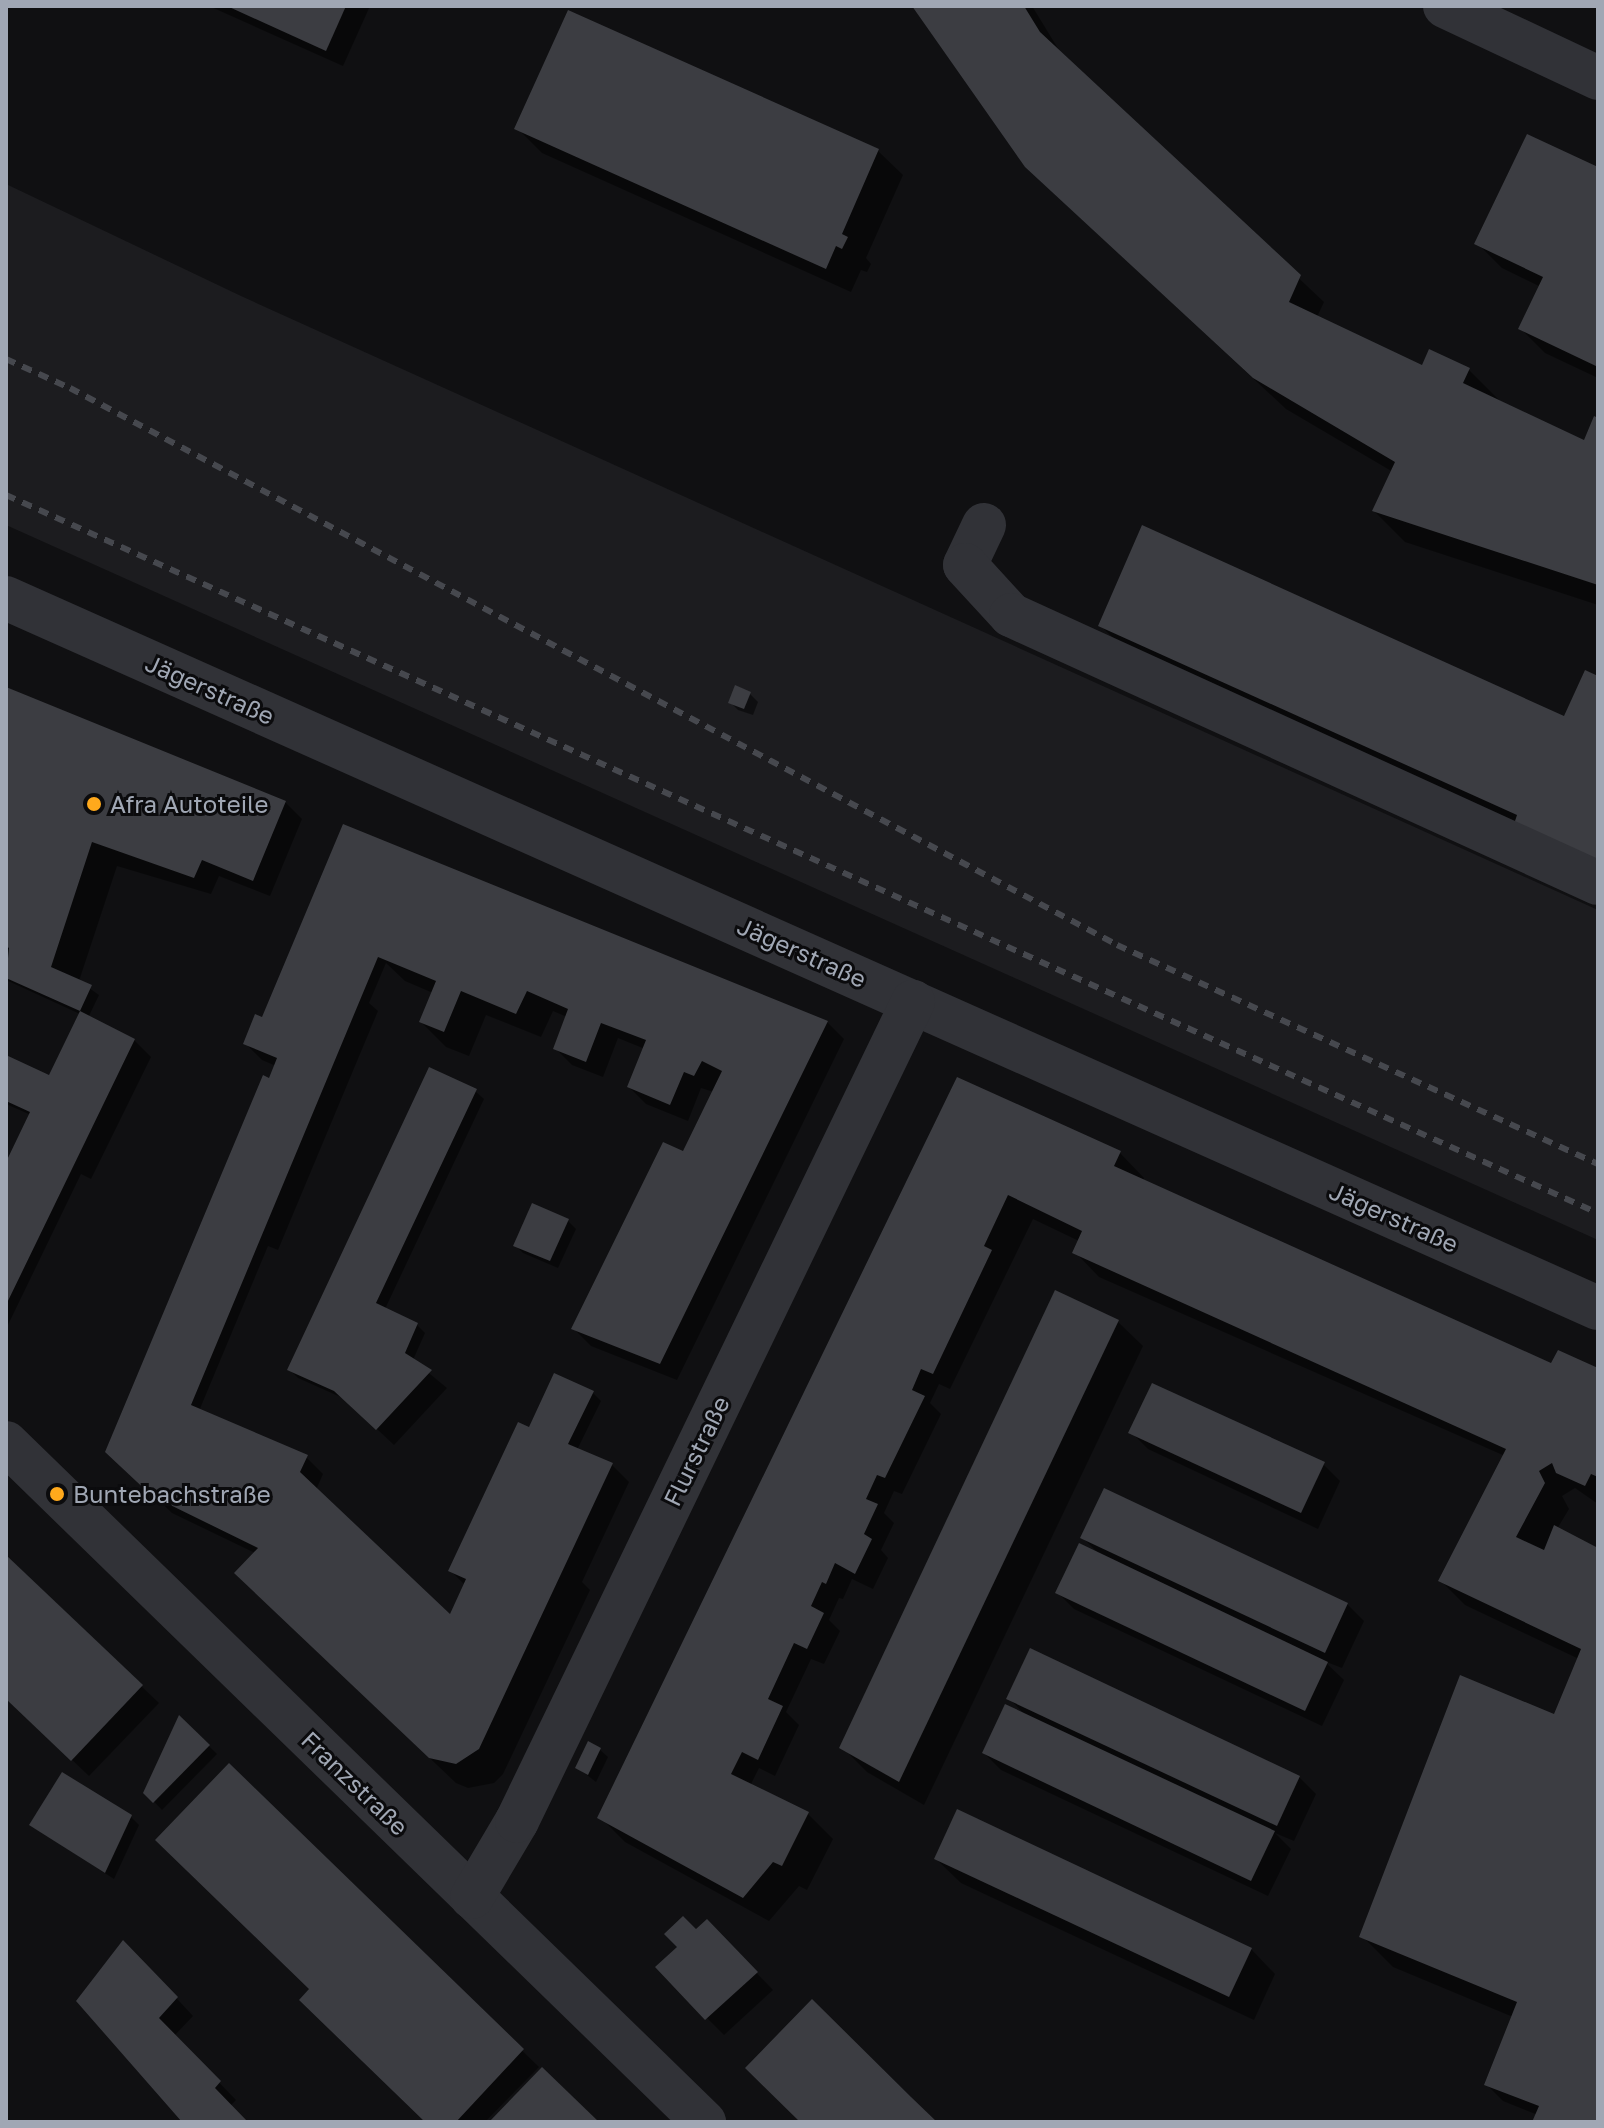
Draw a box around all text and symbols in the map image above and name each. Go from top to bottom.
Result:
street label: Jägerstraße [141,648,279,730]
place label: Afra Autoteile [110,790,268,818]
marker: Afra Autoteile [85,795,103,813]
street label: Jägerstraße [733,911,871,993]
street label: Jägerstraße [1325,1176,1463,1258]
street label: Flurstraße [657,1391,735,1511]
place label: Buntebachstraße [73,1480,271,1508]
marker: Buntebachstraße [48,1485,66,1503]
street label: Franzstraße [296,1725,414,1841]

